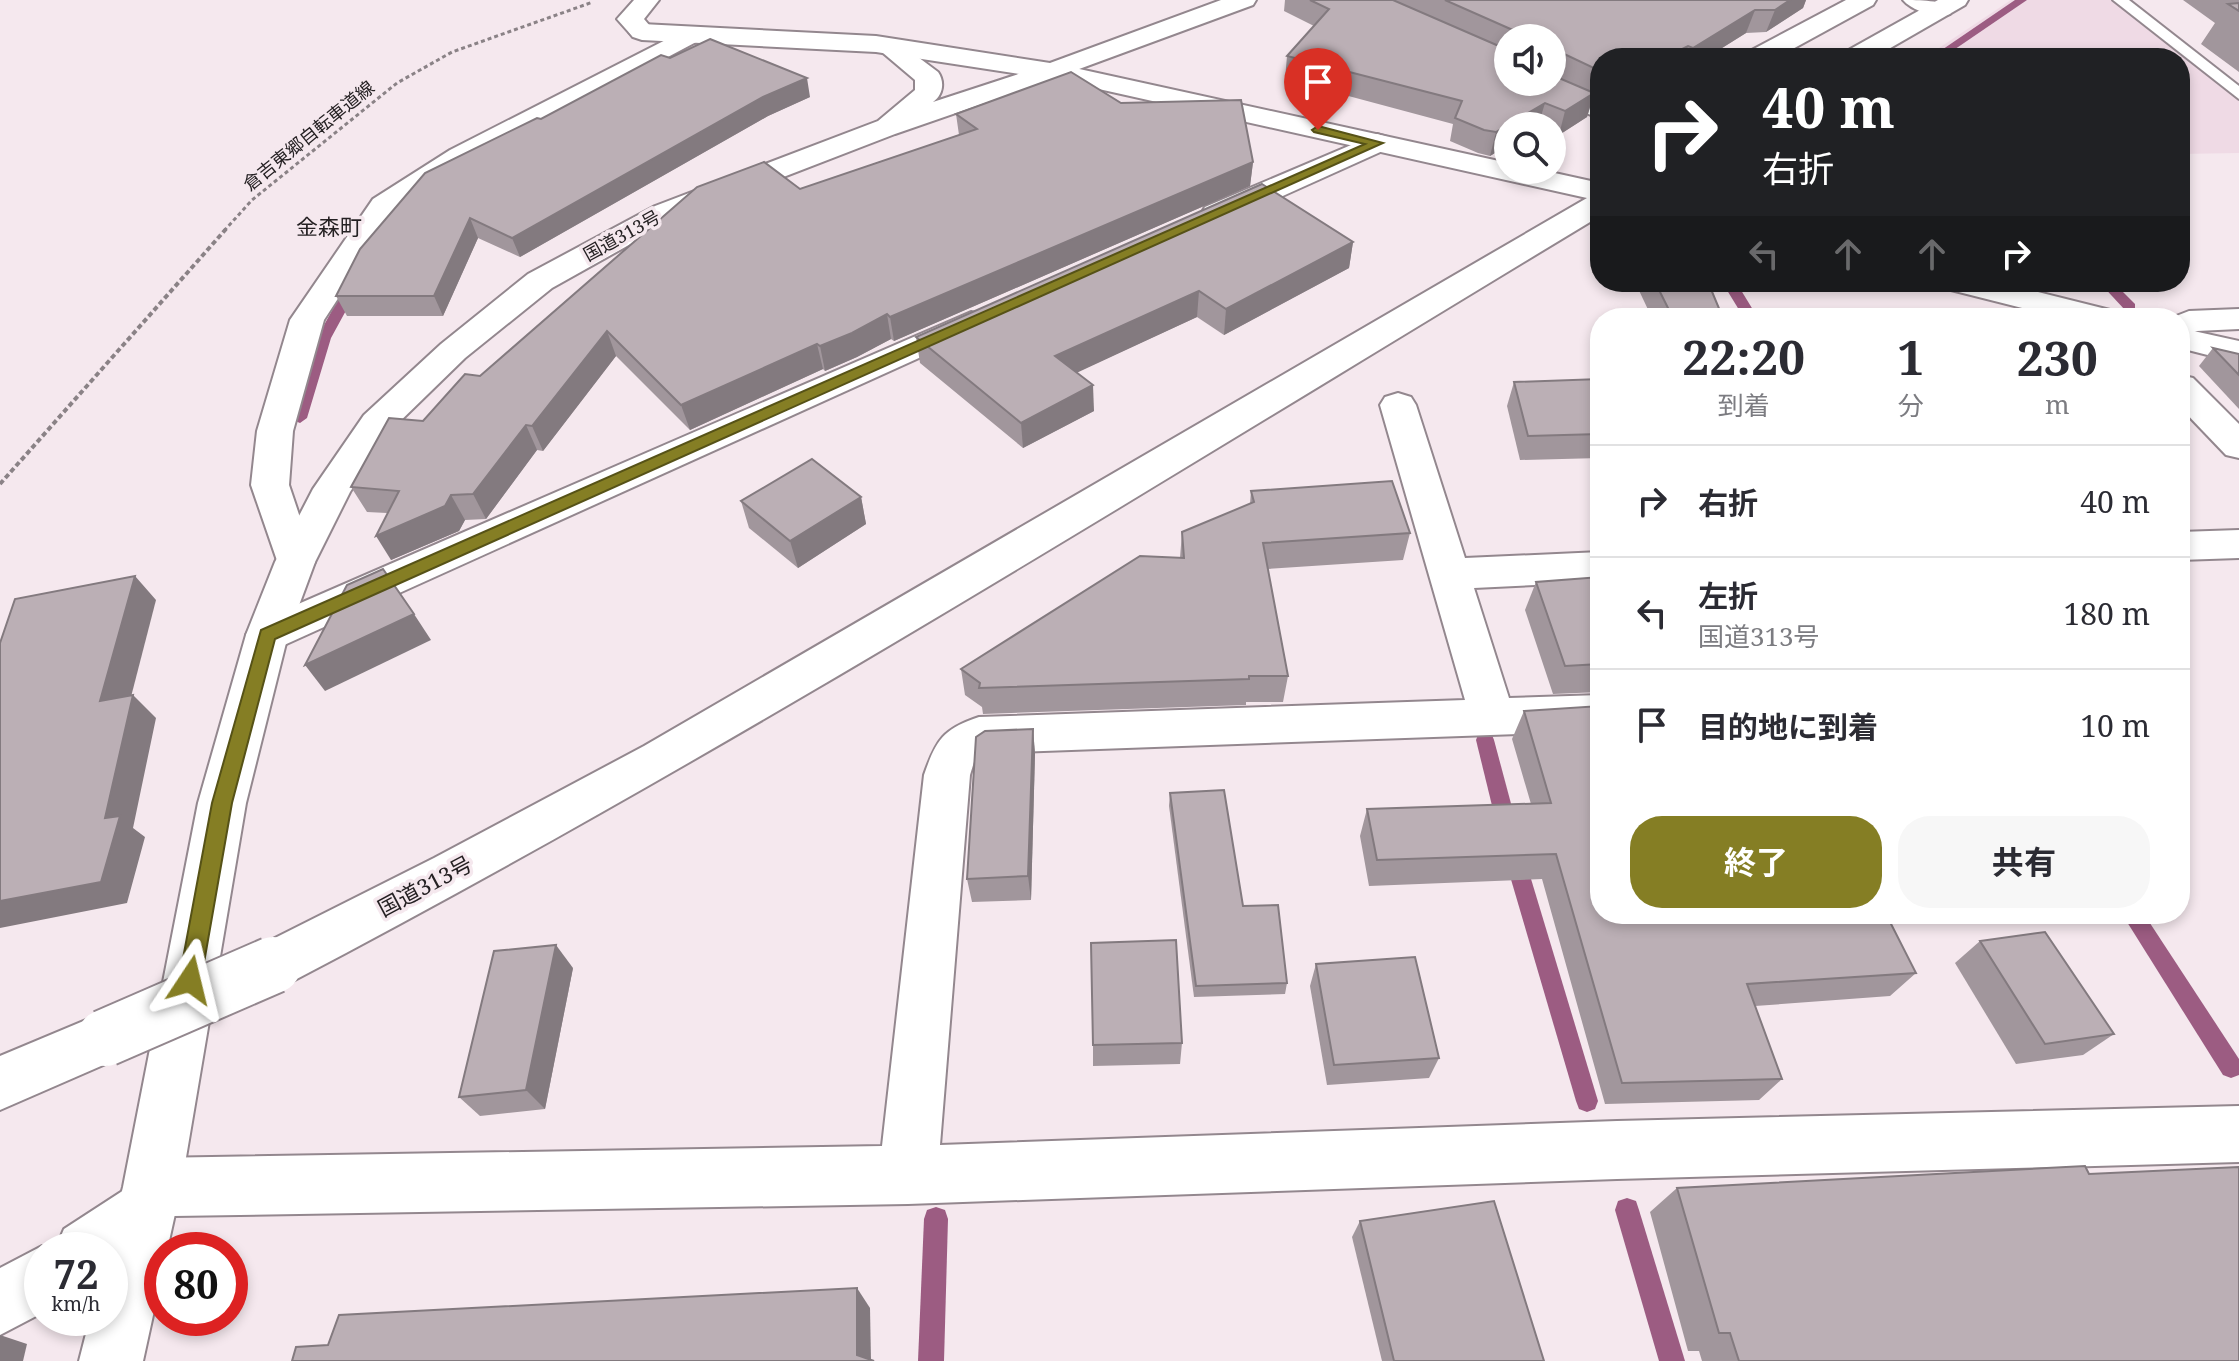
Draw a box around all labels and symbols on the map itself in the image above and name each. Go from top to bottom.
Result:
pin [1284,48,1352,130]
street label: 倉吉東郷自転車道線 [238,75,379,196]
street label: 国道313号 [579,204,664,266]
district label: 金森町 [296,211,362,241]
street label: 国道313号 [372,848,477,923]
position arrow [148,938,232,1022]
speed limit sign: 80 [144,1232,248,1336]

